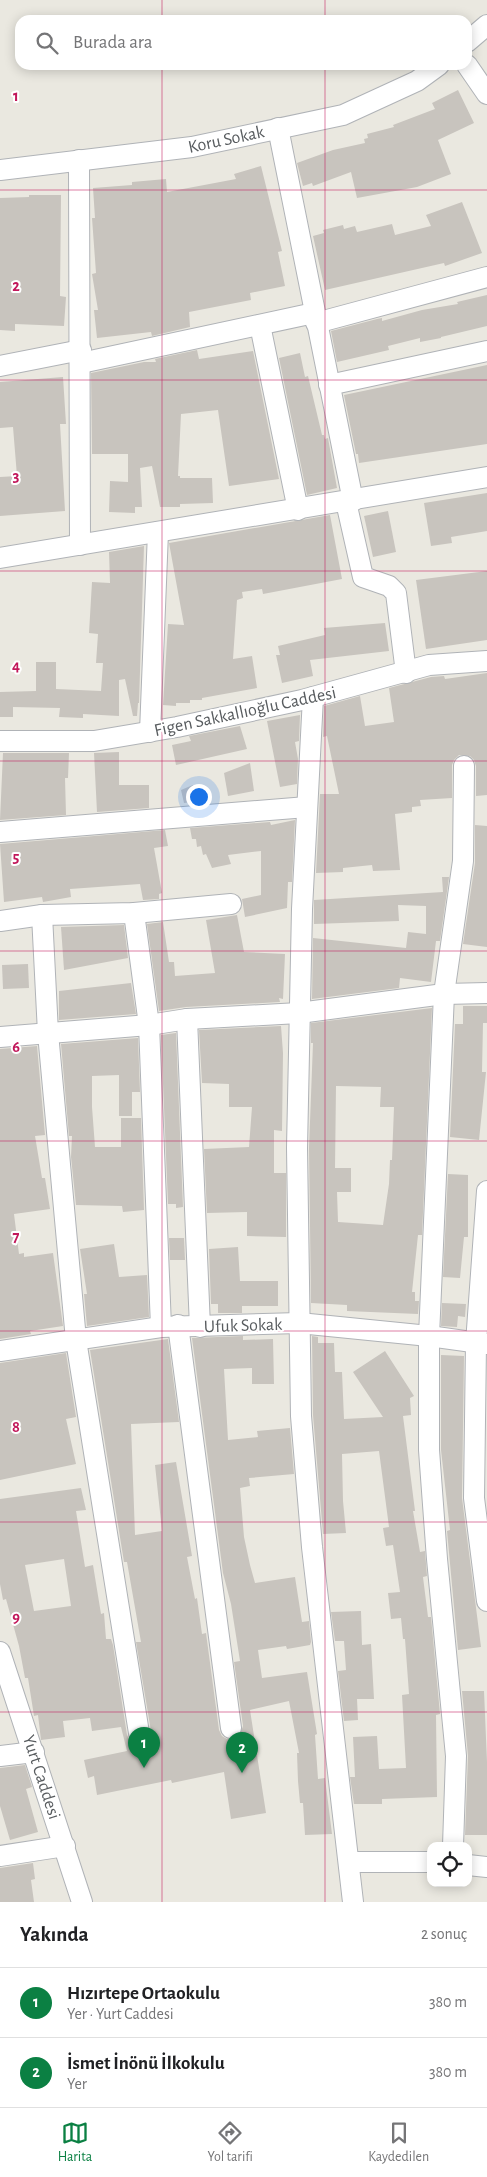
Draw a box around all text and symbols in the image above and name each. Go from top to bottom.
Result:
search box [15,15,472,70]
icon: search [33,29,61,57]
text: Burada ara [73,33,152,52]
text: 1 [13,88,19,104]
street label: Koru Sokak [186,123,267,157]
text: 2 [12,278,20,294]
text: 3 [13,468,20,484]
text: 4 [12,658,20,674]
street label: Figen Sakkallıoğlu Caddesi [153,684,338,740]
your location [186,784,212,810]
text: 5 [13,849,20,865]
text: 6 [12,1039,20,1055]
text: 7 [13,1229,20,1245]
street label: Ufuk Sokak [204,1316,283,1336]
text: 8 [12,1419,20,1435]
text: 9 [12,1609,20,1625]
pin: 1 [128,1727,160,1768]
pin: 2 [226,1732,258,1773]
street label: Yurt Caddesi [19,1733,63,1822]
map controls [427,1842,472,1887]
button: locate [427,1842,472,1887]
text: Yakında [20,1924,89,1945]
text: 2 sonuç [421,1926,467,1942]
text: Hızırtepe Ortaokulu [67,1984,220,2003]
text: 1 [33,1994,39,2010]
text: 380 m [429,1994,467,2010]
text: Yer · Yurt Caddesi [67,2006,174,2022]
text: İsmet İnönü İlkokulu [67,2054,225,2073]
text: 2 [32,2064,40,2080]
text: 380 m [429,2064,467,2080]
text: Yer [67,2076,87,2092]
tab: Harita [58,2119,92,2166]
tab: Yol tarifi [207,2119,253,2166]
tab: Kaydedilen [368,2119,429,2166]

